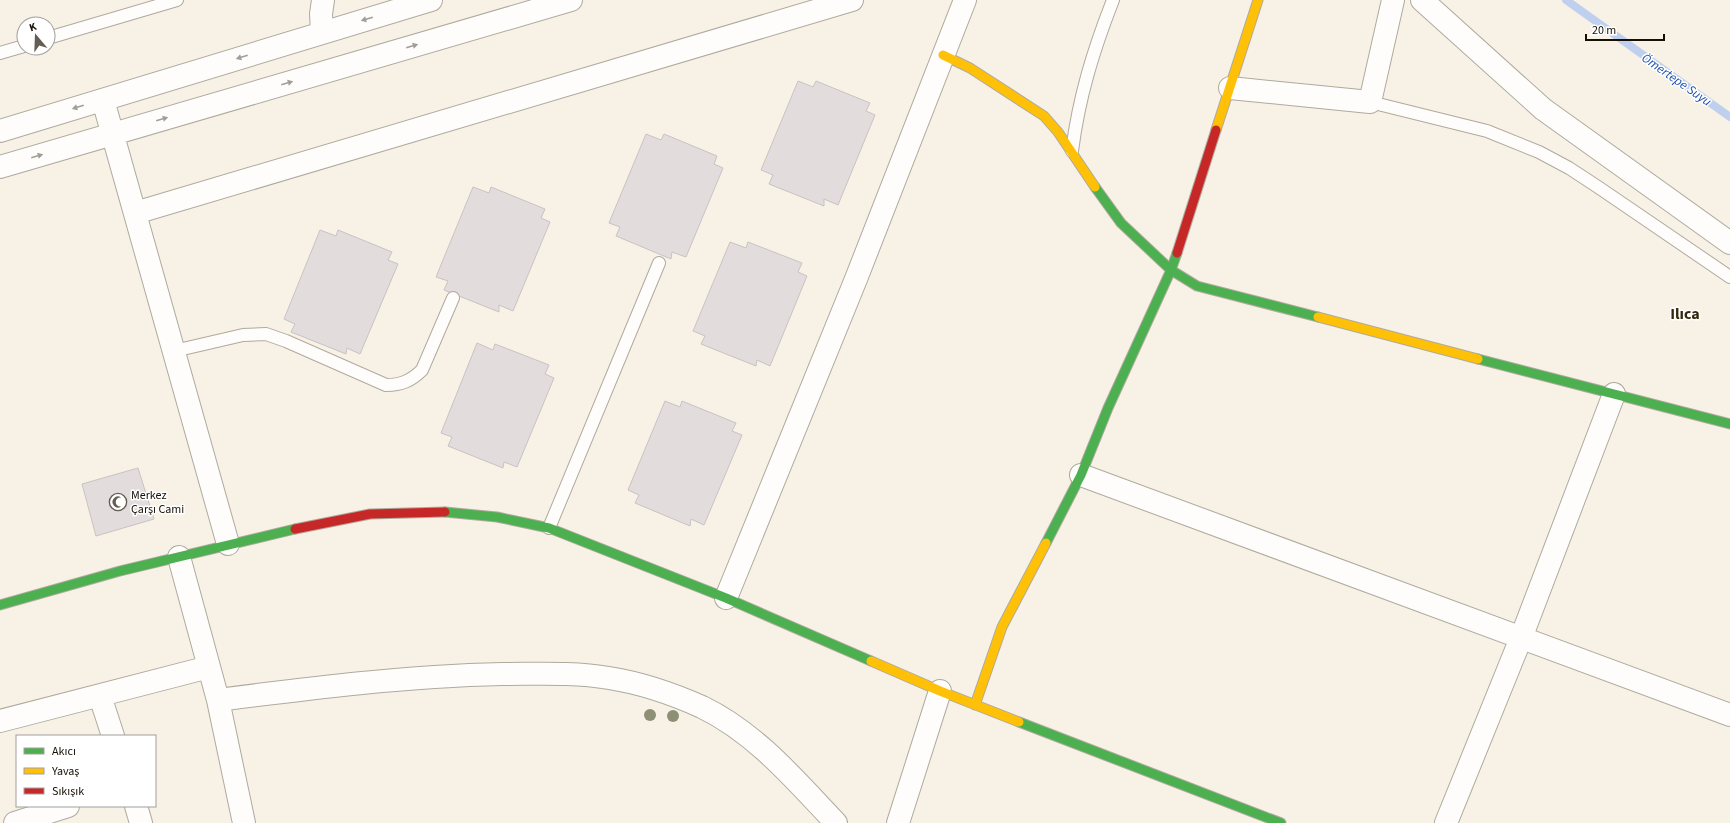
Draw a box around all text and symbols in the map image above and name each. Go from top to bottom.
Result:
north arrow [16,16,56,56]
one-way arrow [360,16,372,22]
scale bar [1586,16,1664,42]
text: K [27,19,39,35]
text: 20 m [1592,22,1616,39]
one-way arrow [406,43,418,49]
water label: Ömertepe Suyu [1638,49,1715,111]
one-way arrow [236,54,248,60]
one-way arrow [281,80,293,86]
one-way arrow [71,104,83,110]
one-way arrow [156,116,168,122]
one-way arrow [32,153,44,159]
district label: Ilıca [1670,303,1700,325]
place label: Merkez Çarşı Cami [131,487,184,518]
mosque icon: Merkez Çarşı Cami [108,492,128,512]
legend [16,735,156,807]
text: Akıcı [52,743,76,760]
text: Yavaş [51,763,79,780]
text: Sıkışık [52,783,84,800]

